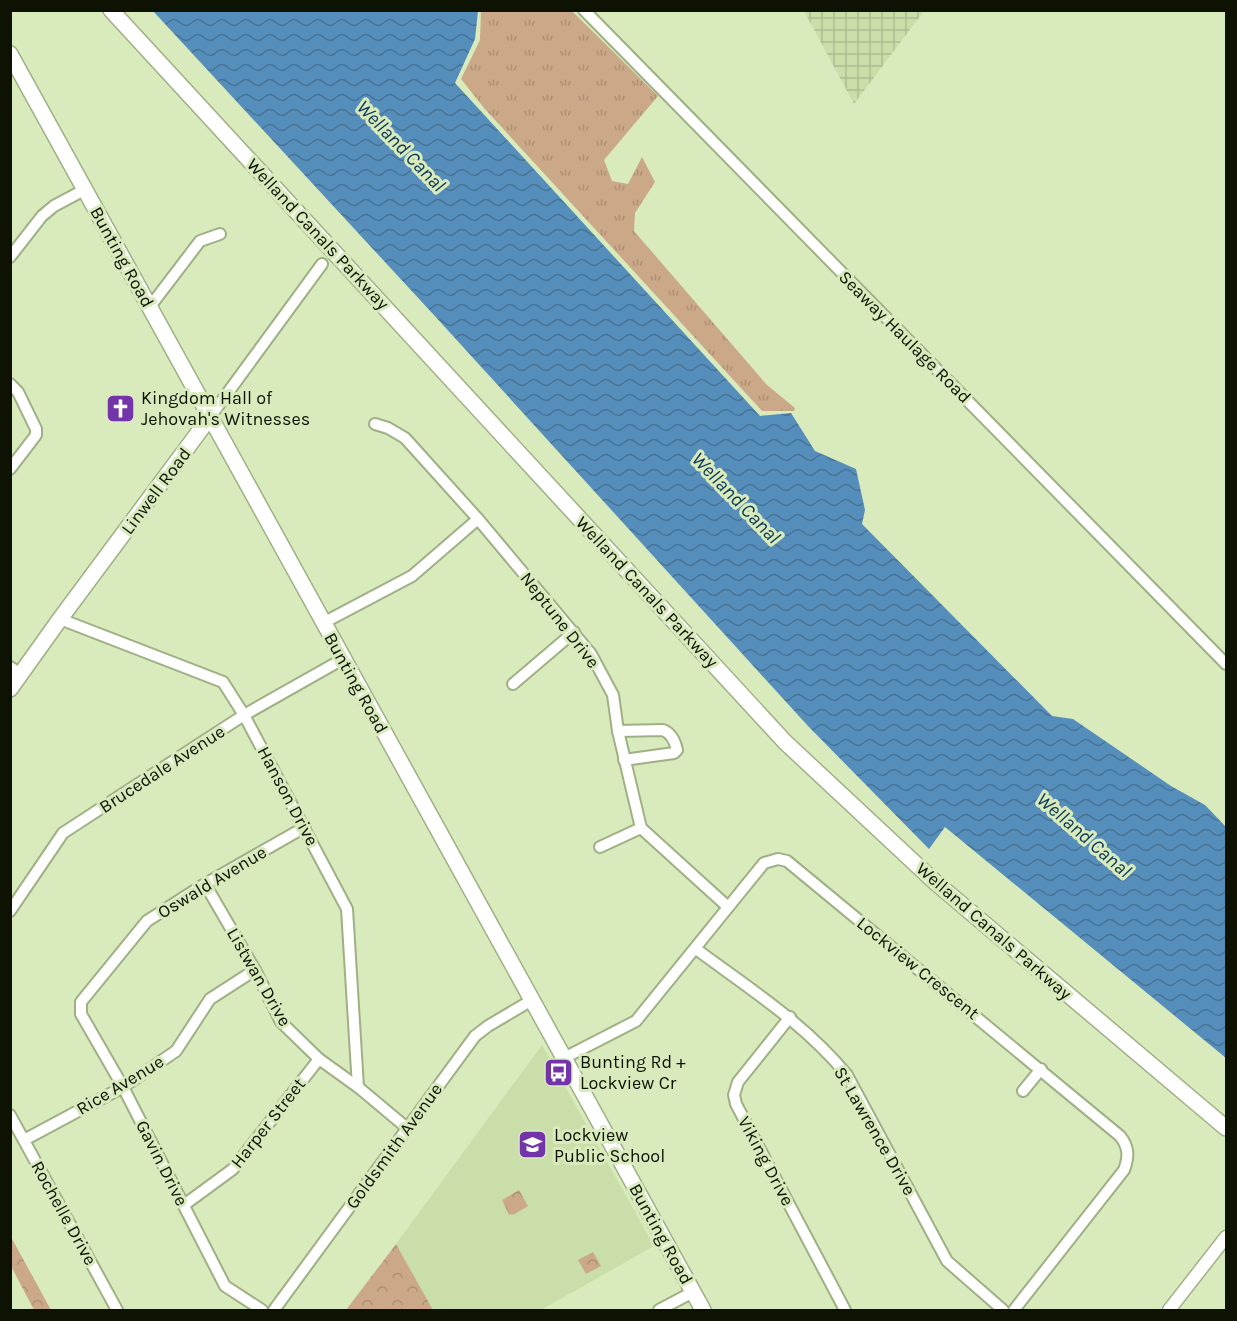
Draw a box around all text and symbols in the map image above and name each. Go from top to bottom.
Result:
water label: Welland Canal [352,96,450,196]
street label: Welland Canals Parkway [242,154,394,315]
street label: Bunting Road [85,203,159,311]
street label: Seaway Haulage Road [834,266,976,408]
place label: Kingdom Hall of Jehovah's Witnesses [141,387,310,430]
church icon: Kingdom Hall of Jehovah's Witnesses [104,392,136,424]
street label: Linwell Road [116,443,196,539]
water label: Welland Canal [687,448,785,548]
street label: Welland Canals Parkway [571,512,723,673]
street label: Neptune Drive [516,567,604,673]
street label: Bunting Road [319,629,393,737]
street label: Brucedale Avenue [95,720,229,818]
street label: Hanson Drive [253,743,323,849]
water label: Welland Canal [1032,788,1136,882]
street label: Oswald Avenue [154,841,270,923]
street label: Welland Canals Parkway [912,857,1077,1005]
street label: Lockview Crescent [852,912,984,1024]
street label: Listwan Drive [222,924,296,1030]
street label: Rice Avenue [72,1050,168,1120]
place label: Bunting Rd + Lockview Cr [580,1051,686,1094]
bus stop icon: Bunting Rd + Lockview Cr [543,1056,575,1088]
street label: St Lawrence Drive [829,1063,921,1199]
street label: Harper Street [226,1073,310,1172]
street label: Goldsmith Avenue [341,1079,447,1213]
street label: Viking Drive [733,1112,799,1210]
street label: Gavin Drive [131,1117,193,1209]
place label: Lockview Public School [554,1124,665,1167]
school or university icon: Lockview Public School [517,1129,549,1161]
street label: Rochelle Drive [26,1157,102,1269]
street label: Bunting Road [624,1180,698,1288]

